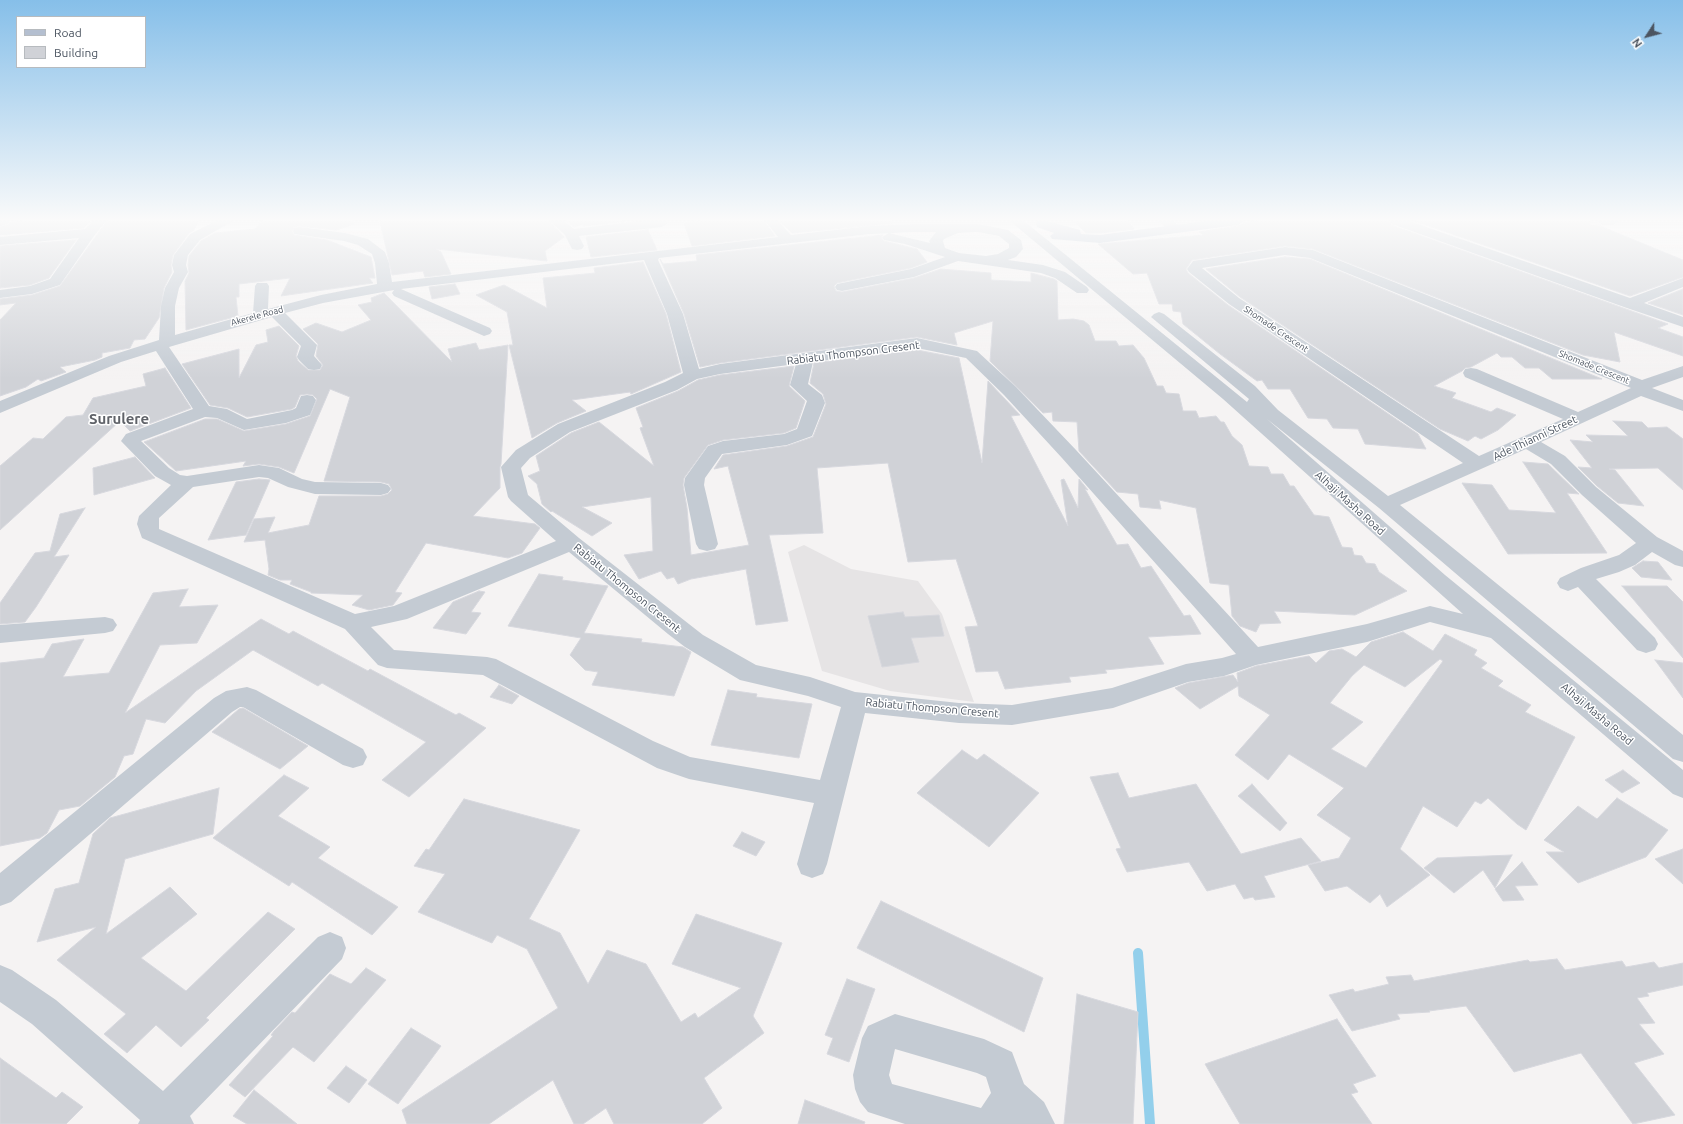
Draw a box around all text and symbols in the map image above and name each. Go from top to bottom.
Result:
legend [16,16,146,68]
north arrow [1627,16,1667,56]
text: Road [54,26,82,39]
text: N [1630,36,1645,50]
text: Building [54,46,98,59]
street label: Shomade Crescent [1242,303,1310,355]
street label: Akerele Road [230,304,284,328]
street label: Rabiatu Thompson Cresent [786,338,920,368]
street label: Shomade Crescent [1557,348,1631,386]
district label: Surulere [89,410,149,428]
street label: Ade Thianni Street [1491,413,1579,463]
street label: Alhaji Masha Road [1312,468,1388,538]
street label: Rabiatu Thompson Cresent [571,541,683,635]
street label: Alhaji Masha Road [1558,680,1636,748]
street label: Rabiatu Thompson Cresent [865,696,999,720]

